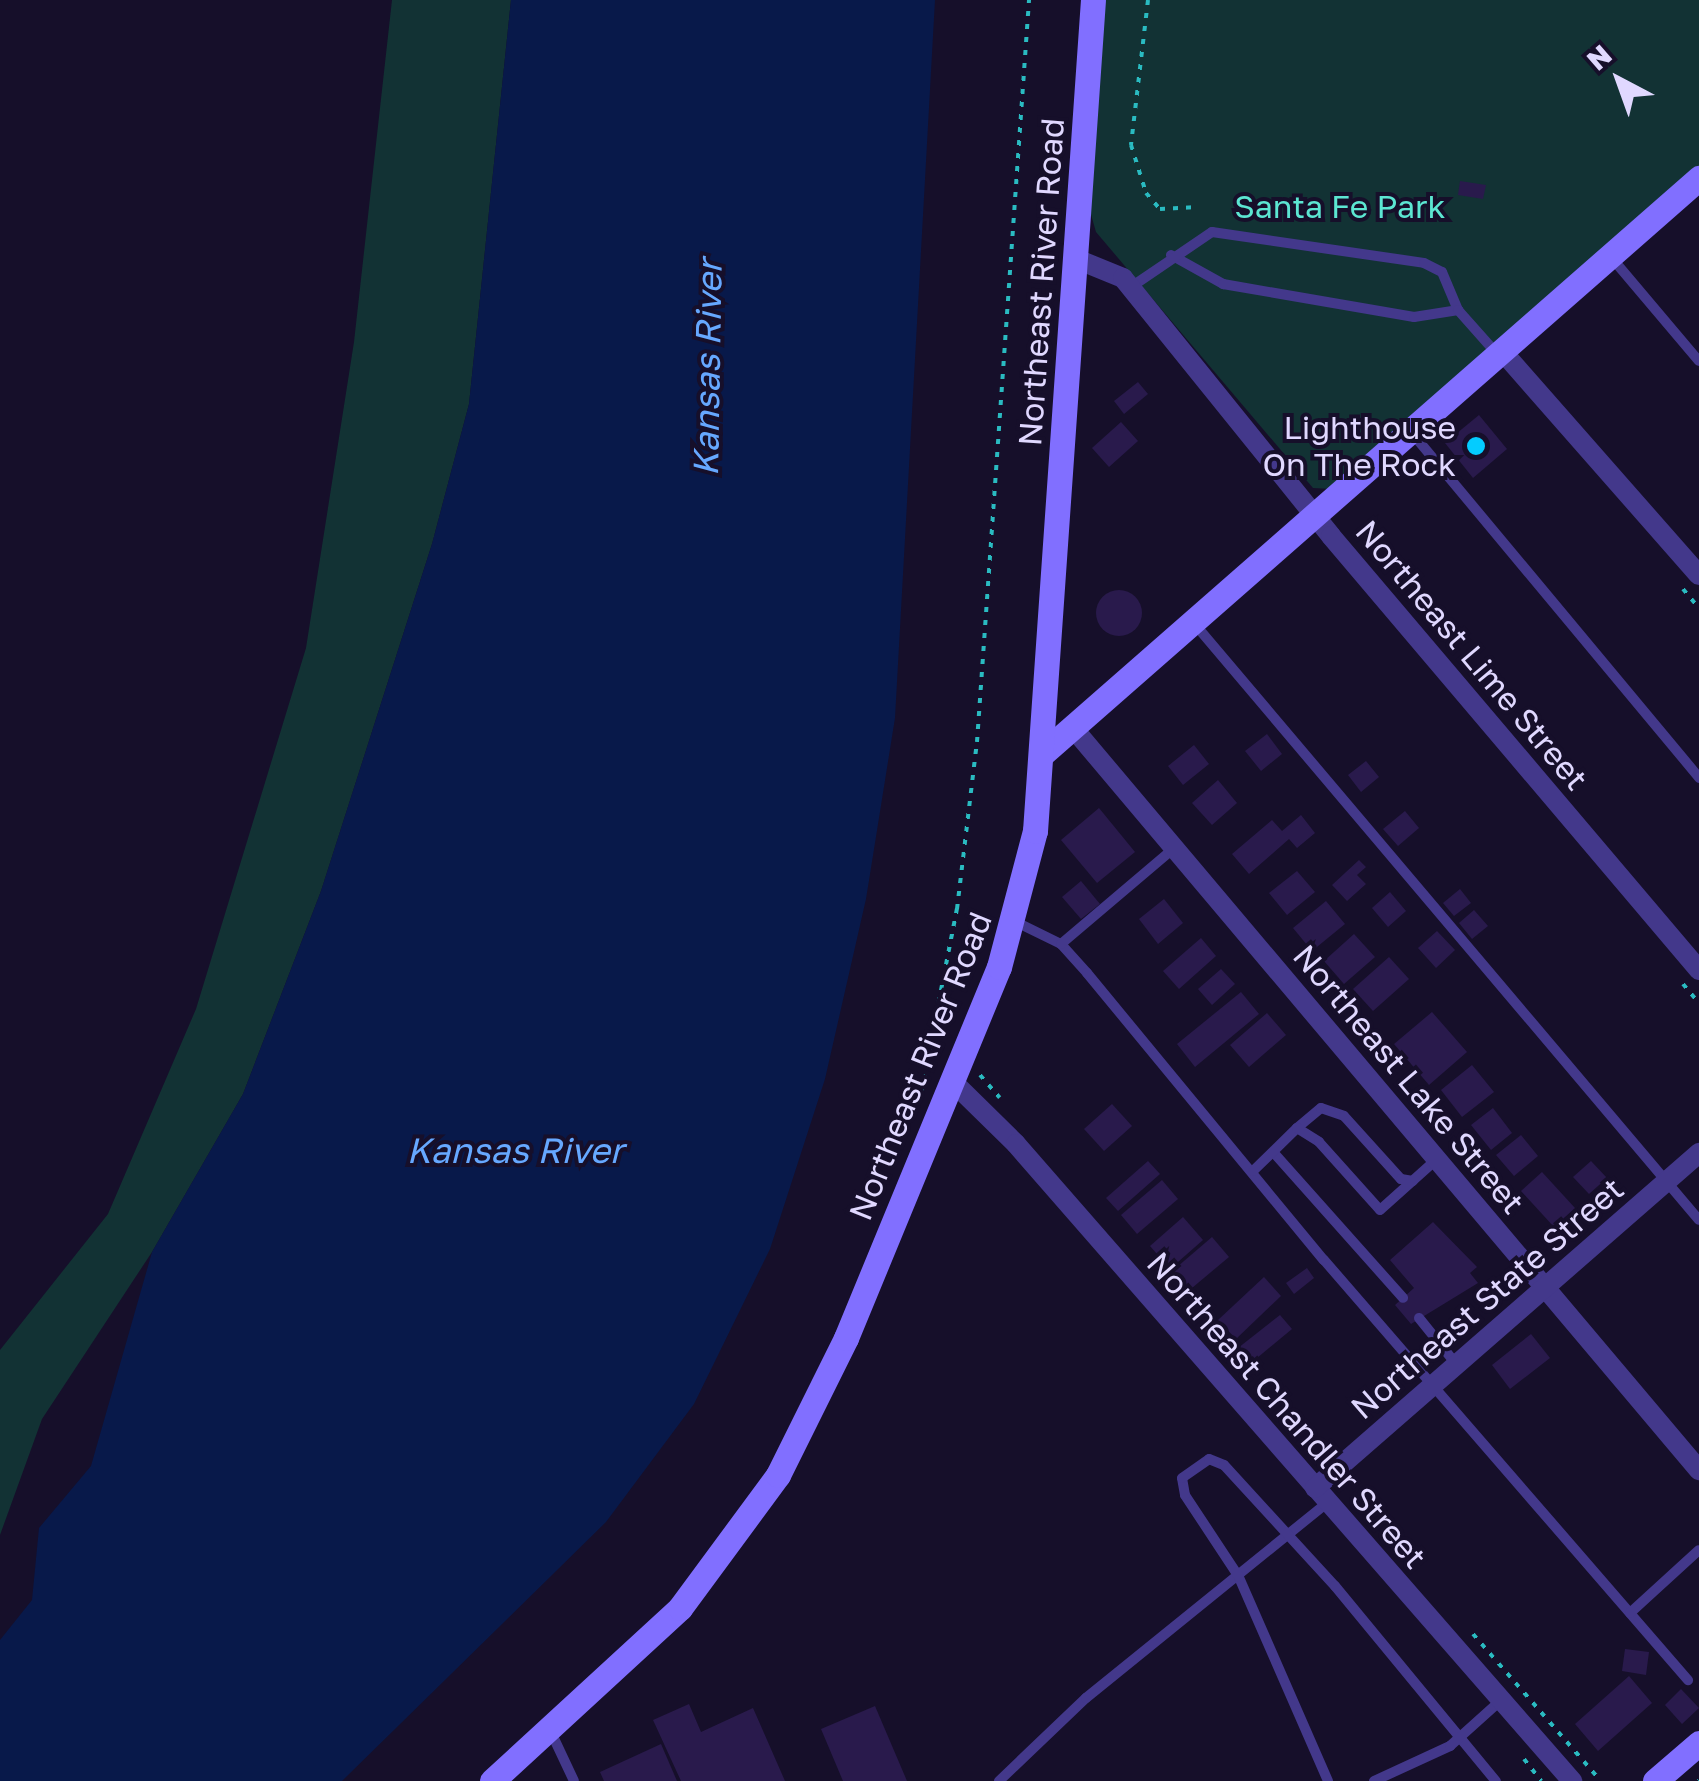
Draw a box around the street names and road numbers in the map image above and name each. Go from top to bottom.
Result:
street label: Northeast River Road [1010,117,1072,447]
street label: Northeast Lime Street [1348,512,1596,798]
street label: Northeast River Road [841,906,999,1226]
street label: Northeast Lake Street [1285,937,1533,1221]
street label: Northeast State Street [1343,1169,1631,1427]
street label: Northeast Chandler Street [1139,1244,1435,1576]

